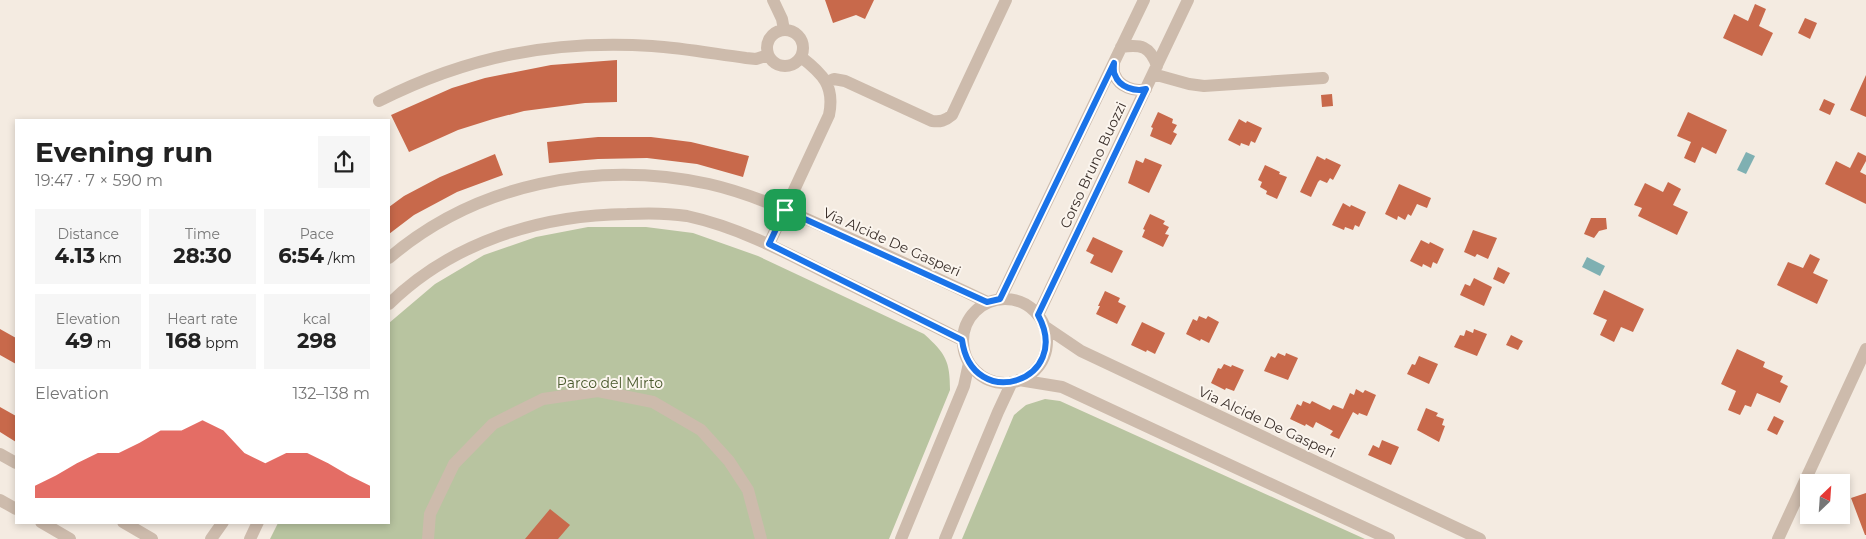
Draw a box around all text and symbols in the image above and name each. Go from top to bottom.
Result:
street label: Corso Bruno Buozzi [1056,99,1130,231]
text: Evening run [35,135,213,169]
button: share [318,136,370,188]
text: 19:47 · 7 × 590 m [35,171,163,190]
pin [764,189,806,231]
icon: arrive [771,196,799,224]
street label: Via Alcide De Gasperi [820,203,964,281]
text: Distance [57,225,119,243]
text: Time [185,225,220,243]
text: Pace [300,225,334,243]
text: 4.13 [54,243,95,268]
text: 28:30 [173,243,232,268]
text: 6:54 [278,243,324,268]
text: km [95,249,122,267]
text: /km [324,249,356,267]
text: Elevation [56,310,121,328]
text: Heart rate [167,310,238,328]
text: kcal [303,310,331,328]
text: 49 [65,328,93,353]
text: 168 [166,328,201,353]
text: 298 [297,328,337,353]
text: m [93,334,111,352]
text: bpm [201,334,239,352]
park label: Parco del Mirto [557,374,663,392]
street label: Via Alcide De Gasperi [1196,382,1338,462]
text: Elevation [35,384,109,403]
text: 132–138 m [292,384,370,403]
north arrow [1800,474,1850,524]
map controls [1800,474,1850,524]

